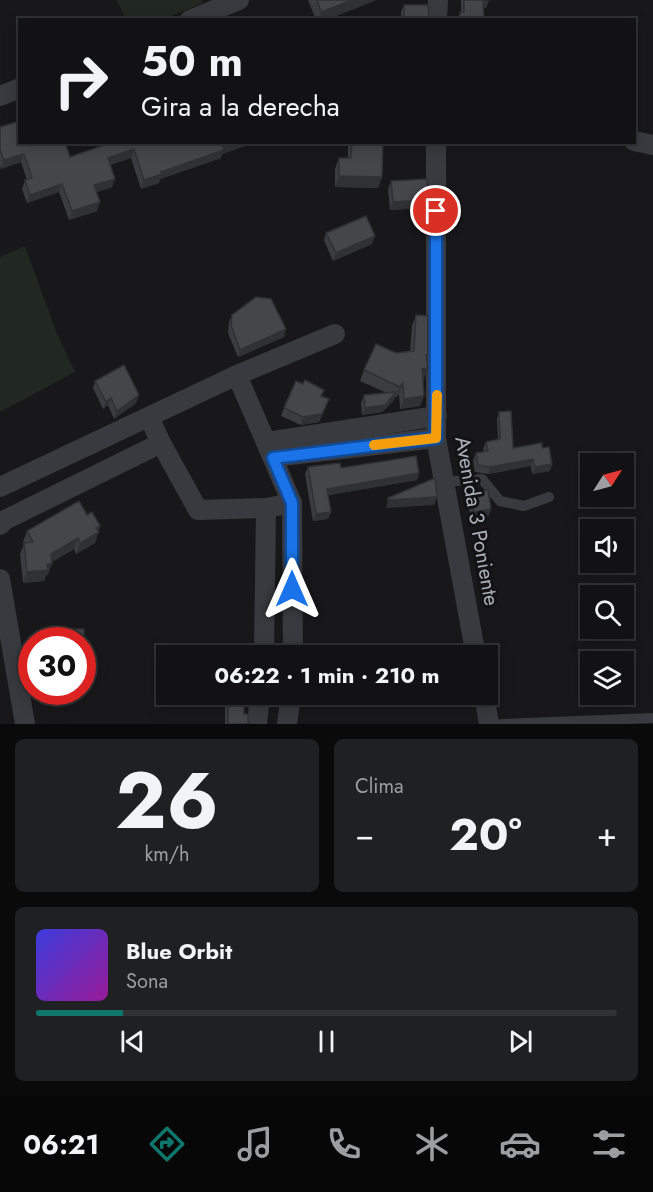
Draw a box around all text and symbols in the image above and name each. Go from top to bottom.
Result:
text: 50 m [141,31,243,92]
icon: right [42,42,120,120]
text: Gira a la derecha [141,87,340,126]
pin [410,185,461,236]
icon: arrive [419,194,452,227]
street label: Avenida 3 Poniente [447,434,507,608]
north arrow [580,453,634,507]
map controls [580,453,634,705]
button: sound [580,519,634,573]
position arrow [260,557,324,621]
button: search [580,585,634,639]
speed limit sign: 30 [18,627,96,705]
button: layers [580,651,634,705]
text: 06:22 · 1 min · 210 m [214,659,440,691]
text: 26 [115,745,219,857]
text: Clima [355,772,404,801]
text: 20° [449,802,522,867]
text: − [355,811,374,858]
text: + [597,811,617,858]
text: km/h [144,840,190,869]
text: Blue Orbit [126,935,232,967]
text: Sona [126,967,168,996]
icon: previous [116,1025,149,1058]
icon: pause [310,1025,343,1058]
icon: next [504,1025,537,1058]
icon: directions [146,1123,188,1165]
icon: music [234,1123,276,1165]
icon: phone [323,1123,365,1165]
icon: climate [411,1123,453,1165]
icon: car [499,1123,541,1165]
icon: filters [588,1123,630,1165]
text: 06:21 [23,1125,99,1164]

